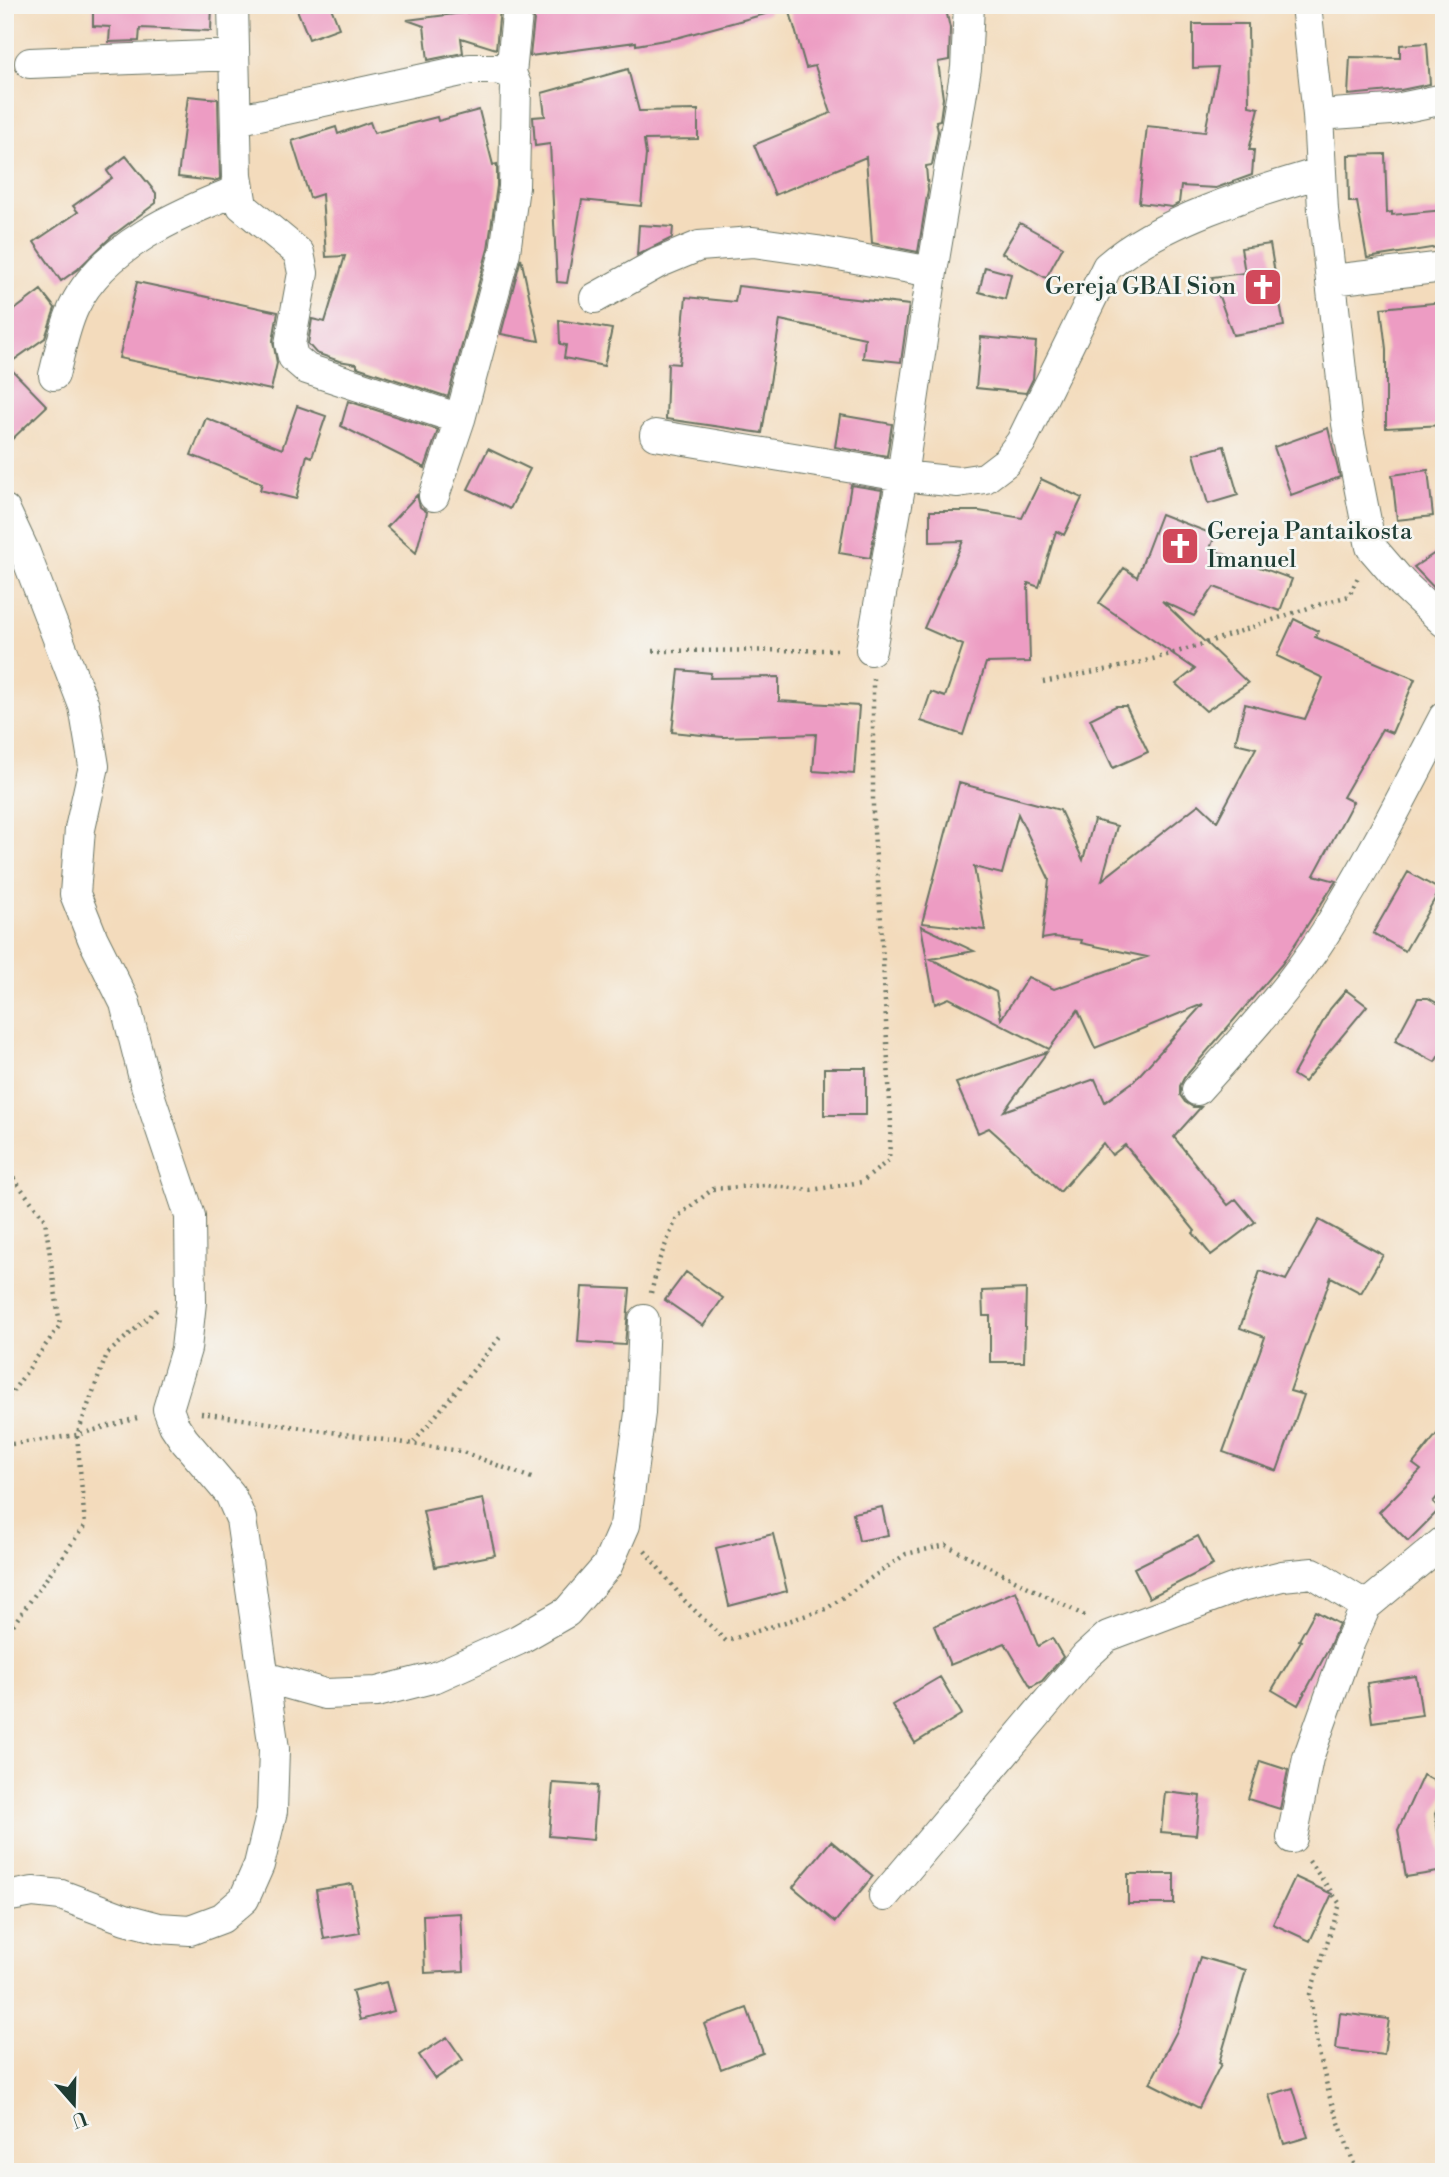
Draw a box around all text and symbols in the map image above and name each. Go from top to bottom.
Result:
church icon: Gereja GBAI Sion [1242,266,1284,308]
place label: Gereja GBAI Sion [1045,272,1236,302]
place label: Gereja Pantaikosta Imanuel [1207,517,1413,575]
church icon: Gereja Pantaikosta Imanuel [1159,525,1201,567]
north arrow [38,2068,108,2138]
text: U [68,2105,90,2133]

